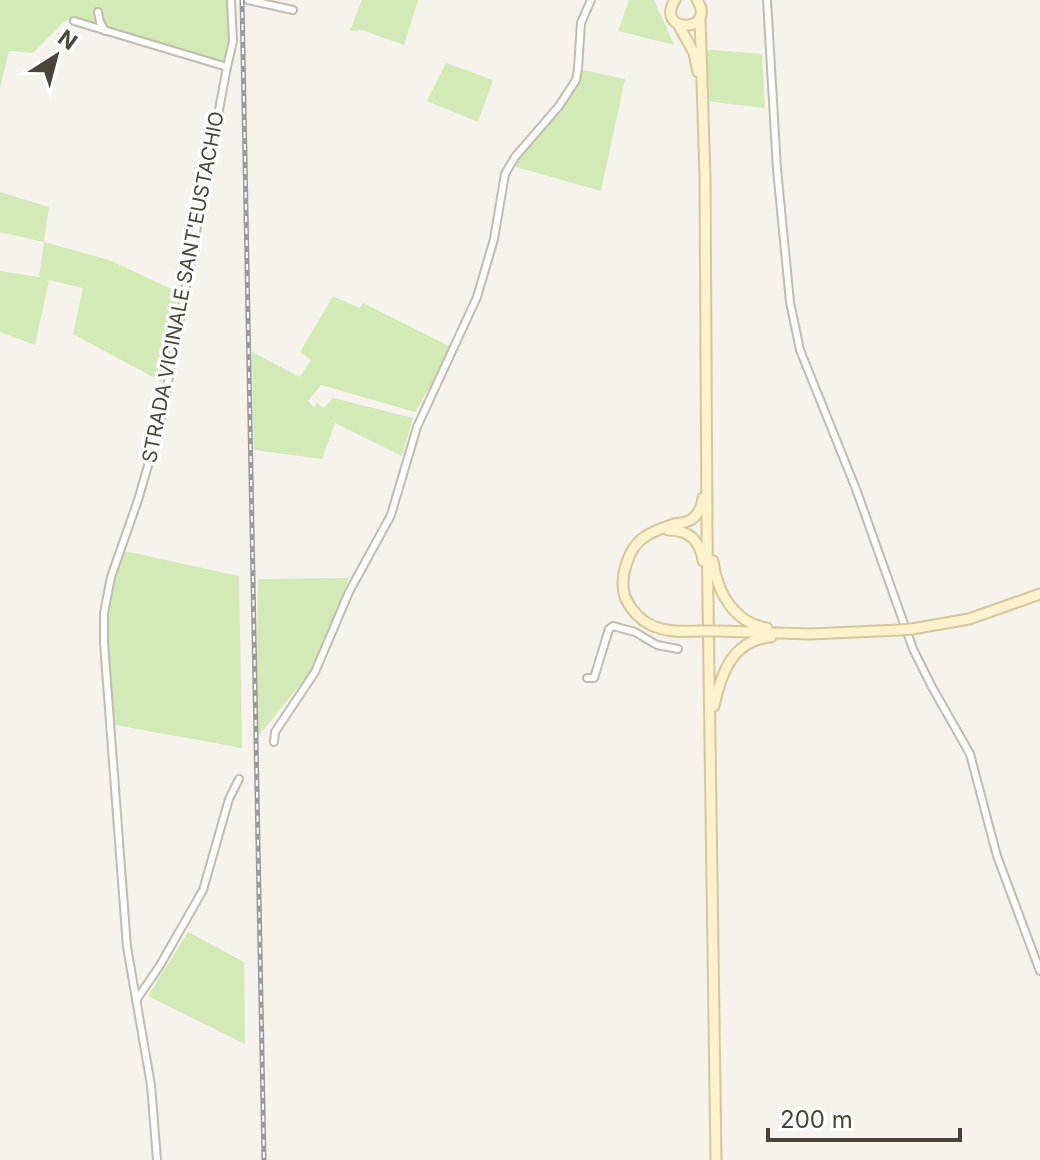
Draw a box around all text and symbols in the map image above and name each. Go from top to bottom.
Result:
north arrow [16,16,96,96]
text: N [53,24,82,55]
street label: STRADA VICINALE SANT'EUSTACHIO [137,109,229,465]
scale bar [768,1092,960,1142]
text: 200 m [780,1105,853,1134]

